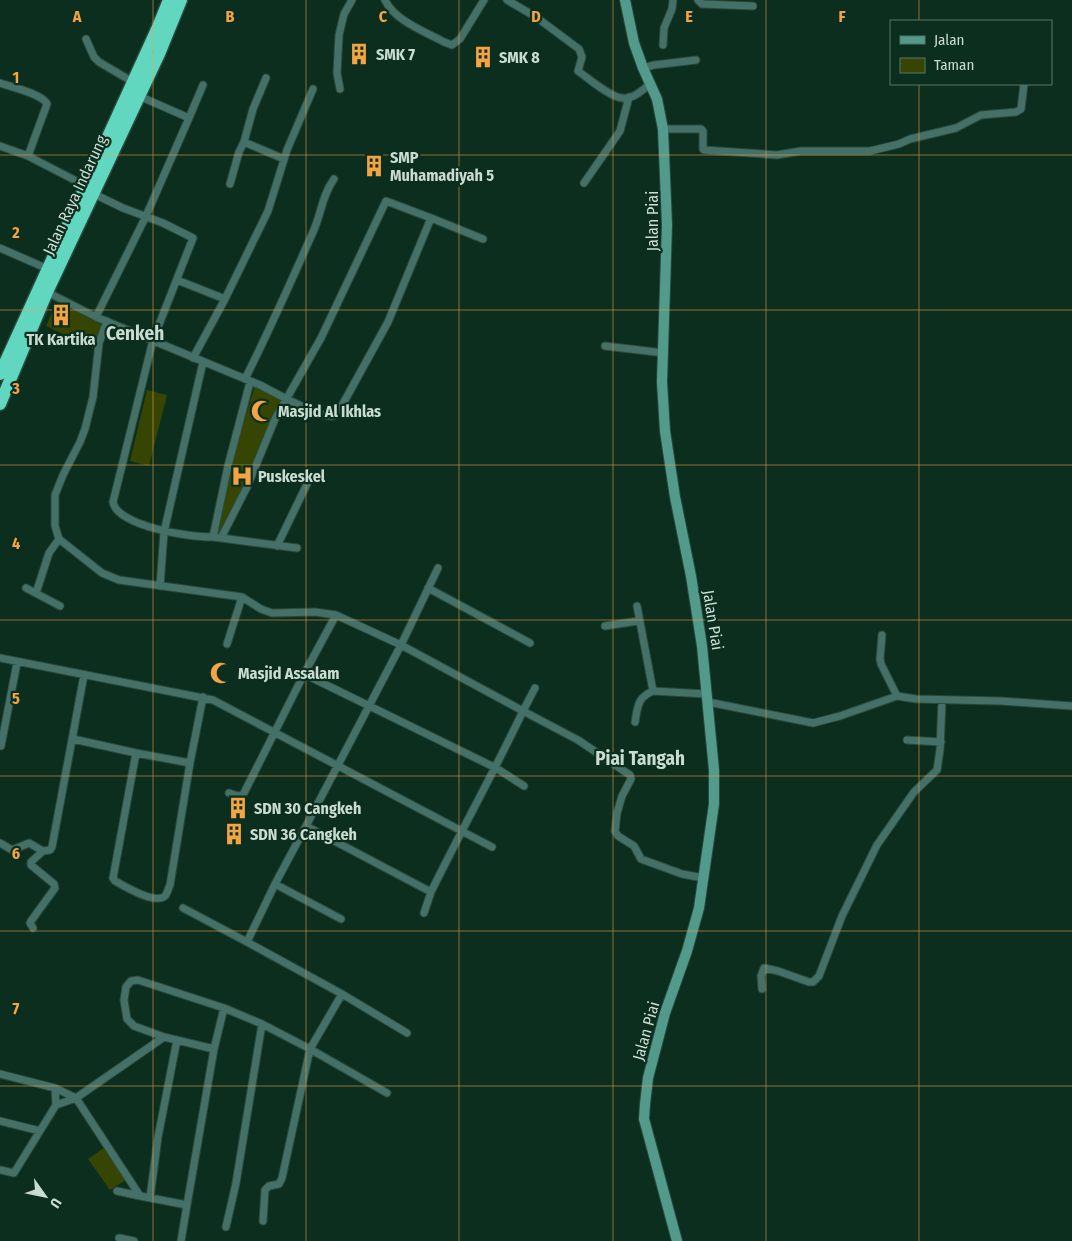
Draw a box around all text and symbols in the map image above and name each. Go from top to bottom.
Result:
text: A [72,7,82,26]
text: B [226,7,235,26]
text: C [379,7,388,26]
text: D [531,7,541,26]
text: E [685,7,693,26]
text: F [838,7,846,26]
legend [890,20,1052,85]
text: Jalan [934,31,964,49]
building icon: SMK 7 [346,41,372,67]
building icon: SMK 8 [470,44,496,70]
place label: SMK 7 [376,45,415,64]
place label: SMK 8 [499,48,540,67]
text: Taman [934,56,974,74]
text: 1 [13,68,19,87]
street label: Jalan Raya Indarung [39,132,111,258]
place label: SMP Muhamadiyah 5 [390,148,494,185]
building icon: SMP Muhamadiyah 5 [361,153,387,179]
street label: Jalan Piai [643,191,662,251]
text: 2 [11,223,20,242]
building icon: TK Kartika [48,302,74,328]
district label: Cenkeh [106,322,164,345]
place label: TK Kartika [26,330,96,349]
text: 3 [11,379,20,398]
mosque icon: Masjid Al Ikhlas [249,398,275,424]
place label: Masjid Al Ikhlas [278,402,381,421]
hospital icon: Puskeskel [229,463,255,489]
place label: Puskeskel [258,467,326,486]
text: 4 [12,534,20,553]
street label: Jalan Piai [699,589,727,651]
mosque icon: Masjid Assalam [208,660,234,686]
place label: Masjid Assalam [238,664,340,683]
text: 5 [12,689,20,708]
district label: Piai Tangah [595,747,685,770]
building icon: SDN 30 Cangkeh [225,795,251,821]
place label: SDN 30 Cangkeh [254,799,361,818]
building icon: SDN 36 Cangkeh [221,821,247,847]
place label: SDN 36 Cangkeh [250,825,357,844]
text: 6 [12,844,20,863]
text: 7 [13,999,20,1018]
street label: Jalan Piai [629,999,663,1063]
north arrow [20,1171,70,1221]
text: U [46,1195,65,1211]

